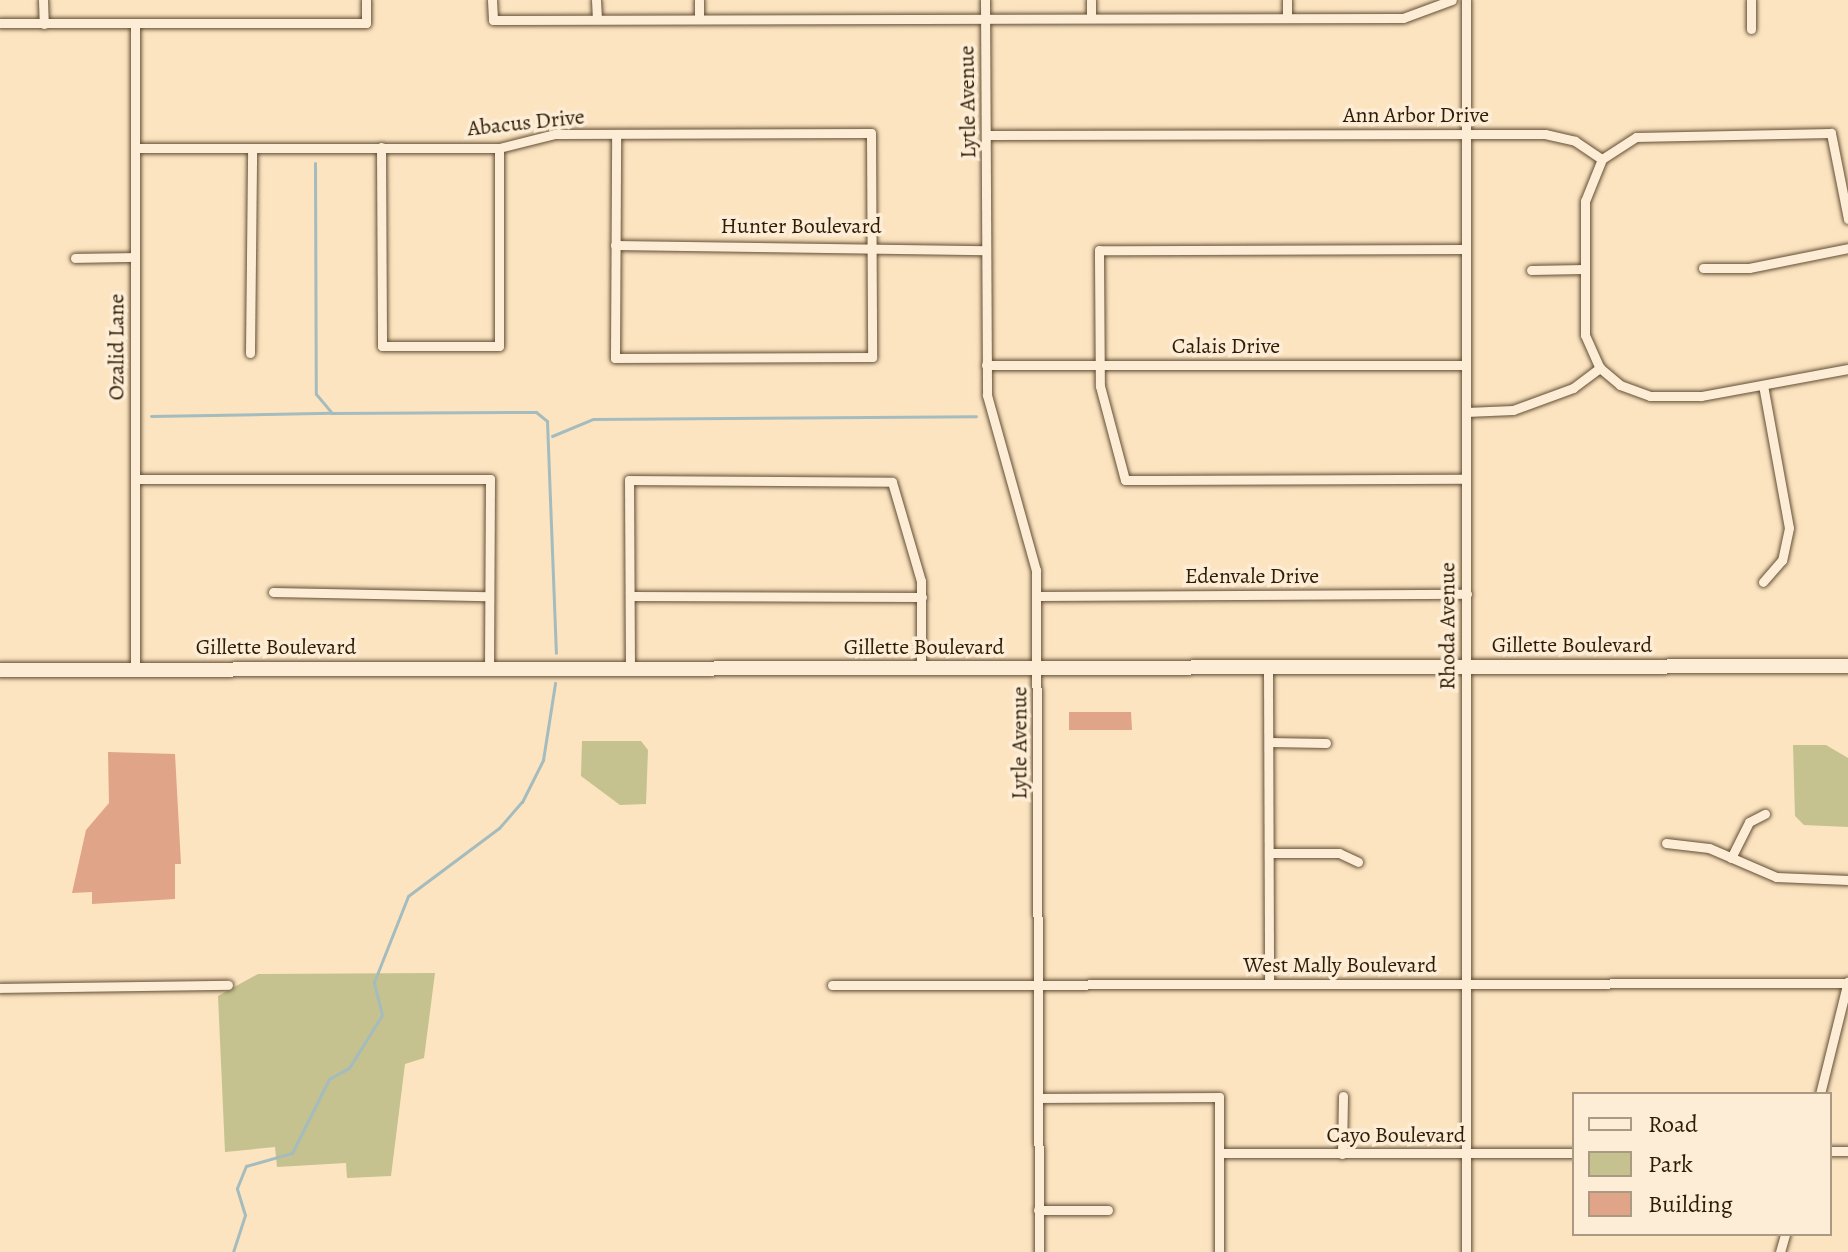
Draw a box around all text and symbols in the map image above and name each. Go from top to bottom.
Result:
street label: Lytle Avenue [954,45,982,159]
street label: Ann Arbor Drive [1343,103,1489,129]
street label: Abacus Drive [466,104,586,142]
street label: Hunter Boulevard [720,214,882,240]
street label: Ozalid Lane [104,294,130,400]
street label: Calais Drive [1172,334,1280,360]
street label: Rhoda Avenue [1435,562,1461,690]
street label: Edenvale Drive [1185,564,1319,590]
street label: Gillette Boulevard [1492,633,1652,659]
street label: Gillette Boulevard [196,635,356,661]
street label: Gillette Boulevard [844,635,1004,661]
street label: Lytle Avenue [1007,686,1033,800]
street label: West Mally Boulevard [1243,953,1437,979]
legend [1572,1092,1832,1236]
text: Road [1648,1108,1698,1140]
street label: Cayo Boulevard [1326,1123,1466,1149]
text: Park [1648,1148,1693,1180]
text: Building [1648,1188,1733,1220]

